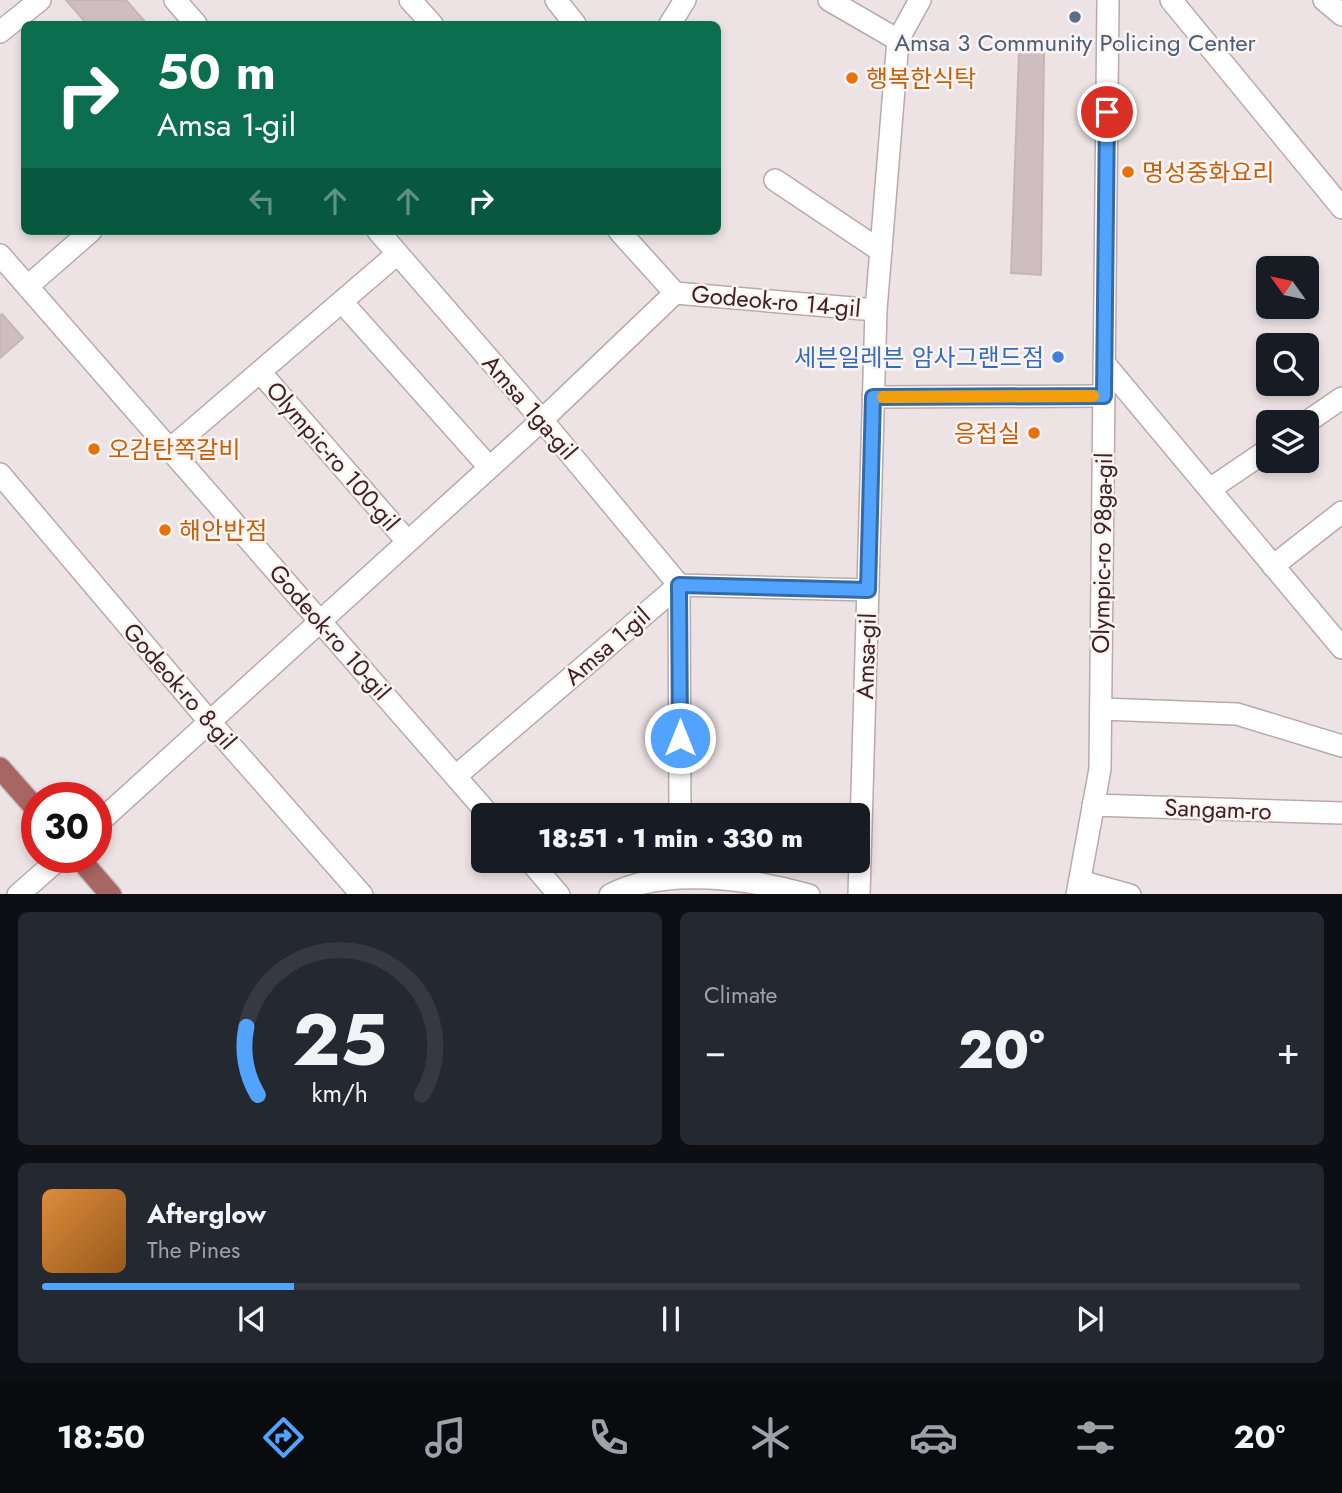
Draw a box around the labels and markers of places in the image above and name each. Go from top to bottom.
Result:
marker: Amsa 3 Community Policing Center [1067,9,1083,25]
place label: Amsa 3 Community Policing Center [894,25,1256,60]
place label: 행복한식탁 [866,61,976,96]
marker: 행복한식탁 [844,70,860,86]
pin [1077,82,1137,142]
place label: 명성중화요리 [1142,155,1274,190]
marker: 명성중화요리 [1120,164,1136,180]
place label: 세븐일레븐 암사그랜드점 [794,340,1044,375]
marker: 세븐일레븐 암사그랜드점 [1050,349,1066,365]
place label: 응접실 [954,416,1020,451]
marker: 응접실 [1026,425,1042,441]
place label: 오감탄쪽갈비 [108,432,240,467]
marker: 오감탄쪽갈비 [86,441,102,457]
place label: 해안반점 [179,513,267,548]
marker: 해안반점 [157,522,173,538]

